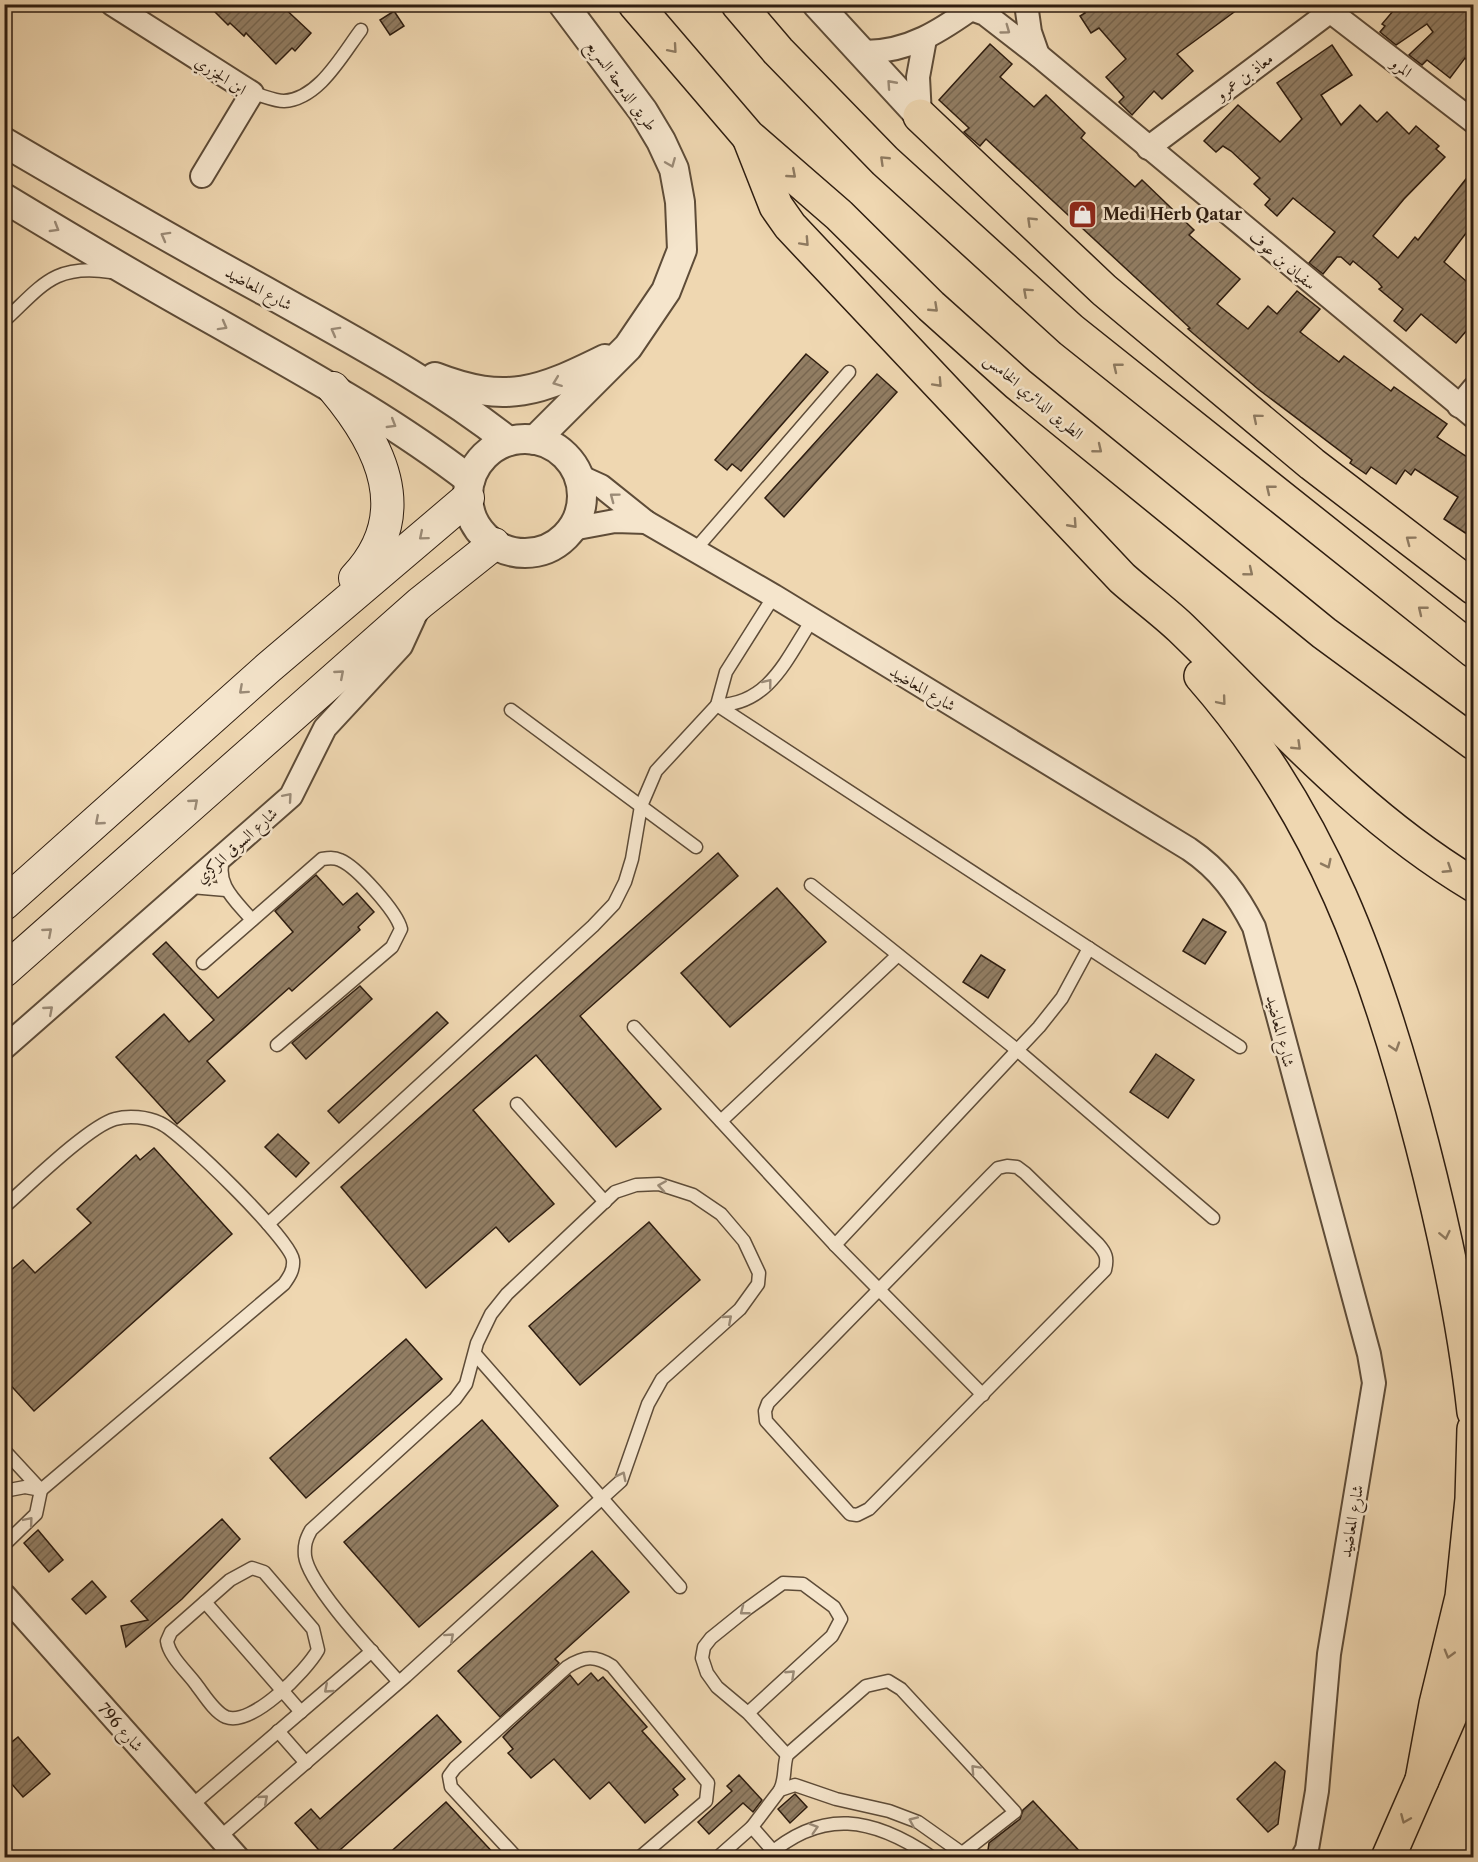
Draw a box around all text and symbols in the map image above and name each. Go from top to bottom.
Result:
one-way arrow [999,23,1010,34]
street label: طريق الدوحة السريع [577,36,662,138]
one-way arrow [666,42,677,53]
street label: معاذ بن عمرو [1210,48,1277,106]
street label: ابن الجزري [190,51,250,102]
street label: المرو [1385,51,1416,82]
one-way arrow [887,80,898,90]
one-way arrow [880,156,890,167]
one-way arrow [664,157,676,168]
one-way arrow [785,167,796,178]
shop icon: Medi Herb Qatar [1066,198,1098,230]
place label: Medi Herb Qatar [1103,204,1242,224]
one-way arrow [1027,218,1038,229]
one-way arrow [49,221,59,233]
street label: سفيان بن عوف [1245,226,1321,295]
one-way arrow [161,232,171,243]
one-way arrow [797,234,808,245]
street label: شارع المعاضيد [220,261,296,318]
one-way arrow [1024,288,1034,299]
one-way arrow [927,301,937,312]
one-way arrow [217,319,227,330]
one-way arrow [331,327,341,338]
street label: الطريق الدائري الخامس [978,349,1088,446]
one-way arrow [1113,363,1124,374]
one-way arrow [552,375,563,387]
one-way arrow [931,376,942,387]
one-way arrow [1253,415,1264,426]
one-way arrow [386,417,396,428]
one-way arrow [1091,441,1102,452]
one-way arrow [1266,485,1277,496]
one-way arrow [610,493,621,504]
one-way arrow [1066,518,1077,528]
one-way arrow [419,529,430,540]
one-way arrow [1406,536,1417,547]
one-way arrow [1242,564,1253,575]
one-way arrow [1418,606,1429,617]
street label: شارع المعاضيد [884,661,960,719]
one-way arrow [334,670,344,681]
one-way arrow [761,679,772,690]
one-way arrow [240,683,250,694]
one-way arrow [1214,694,1225,705]
one-way arrow [1290,738,1301,749]
one-way arrow [281,792,292,803]
one-way arrow [188,799,198,810]
street label: شارع السوق المركزي [191,803,284,890]
one-way arrow [95,814,106,825]
one-way arrow [1320,858,1331,869]
one-way arrow [1441,862,1452,873]
one-way arrow [41,928,52,939]
street label: شارع المعاضيد [1259,993,1300,1070]
one-way arrow [42,1006,52,1017]
one-way arrow [1387,1041,1400,1052]
one-way arrow [657,1180,666,1192]
one-way arrow [1438,1230,1451,1240]
one-way arrow [721,1315,732,1326]
one-way arrow [615,1472,626,1482]
street label: شارع المعاضيد [1335,1483,1371,1560]
one-way arrow [22,1517,33,1528]
one-way arrow [740,1604,751,1615]
one-way arrow [443,1633,453,1644]
one-way arrow [1444,1648,1456,1659]
one-way arrow [784,1670,795,1681]
one-way arrow [324,1682,335,1693]
street label: شارع 796 [91,1699,148,1758]
one-way arrow [971,1765,982,1776]
one-way arrow [257,1795,268,1806]
one-way arrow [1400,1812,1412,1823]
one-way arrow [908,1816,919,1828]
one-way arrow [808,1822,819,1835]

